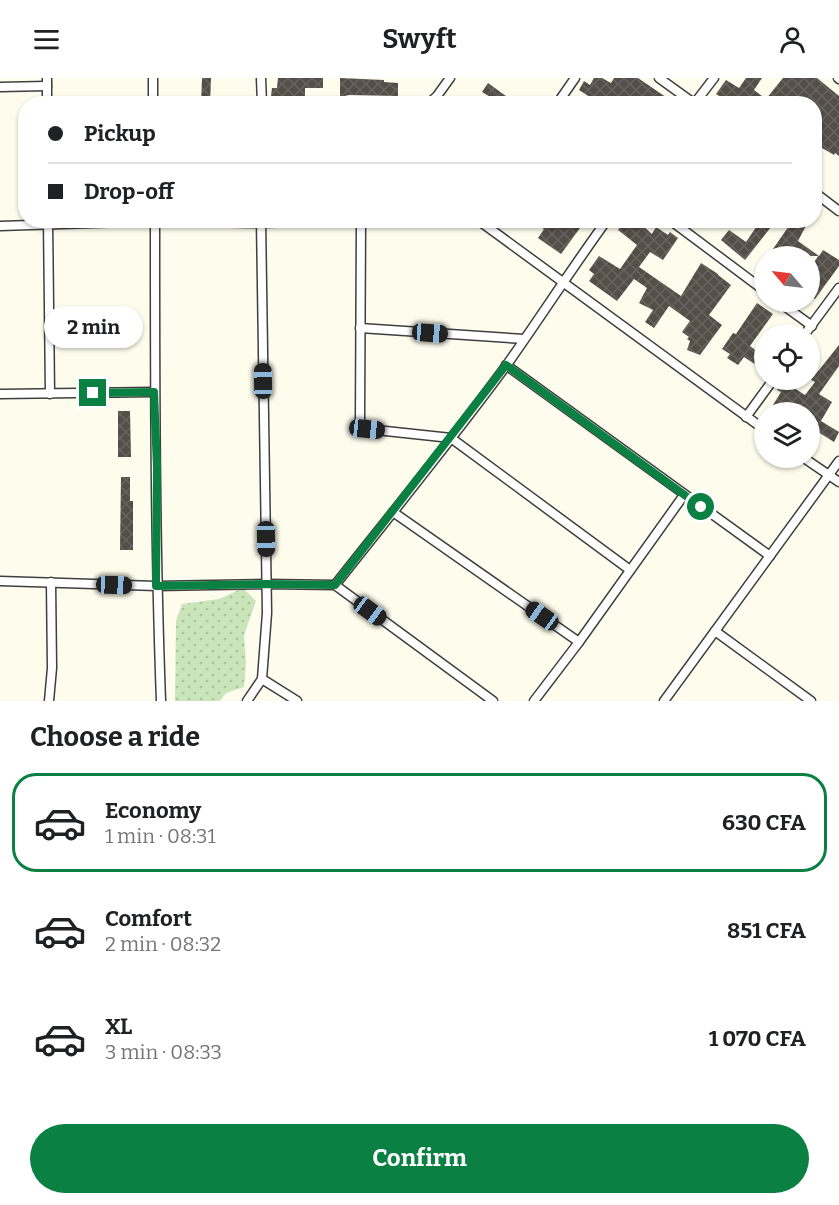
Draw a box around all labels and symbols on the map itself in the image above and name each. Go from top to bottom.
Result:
north arrow [754,246,820,312]
callout: 2 min [44,306,142,348]
car [411,323,449,343]
car [254,363,272,399]
route end [79,379,106,406]
car [348,418,386,440]
route start [687,493,714,520]
car [257,521,275,557]
car [96,575,132,595]
car [350,593,390,629]
car [522,598,562,634]

